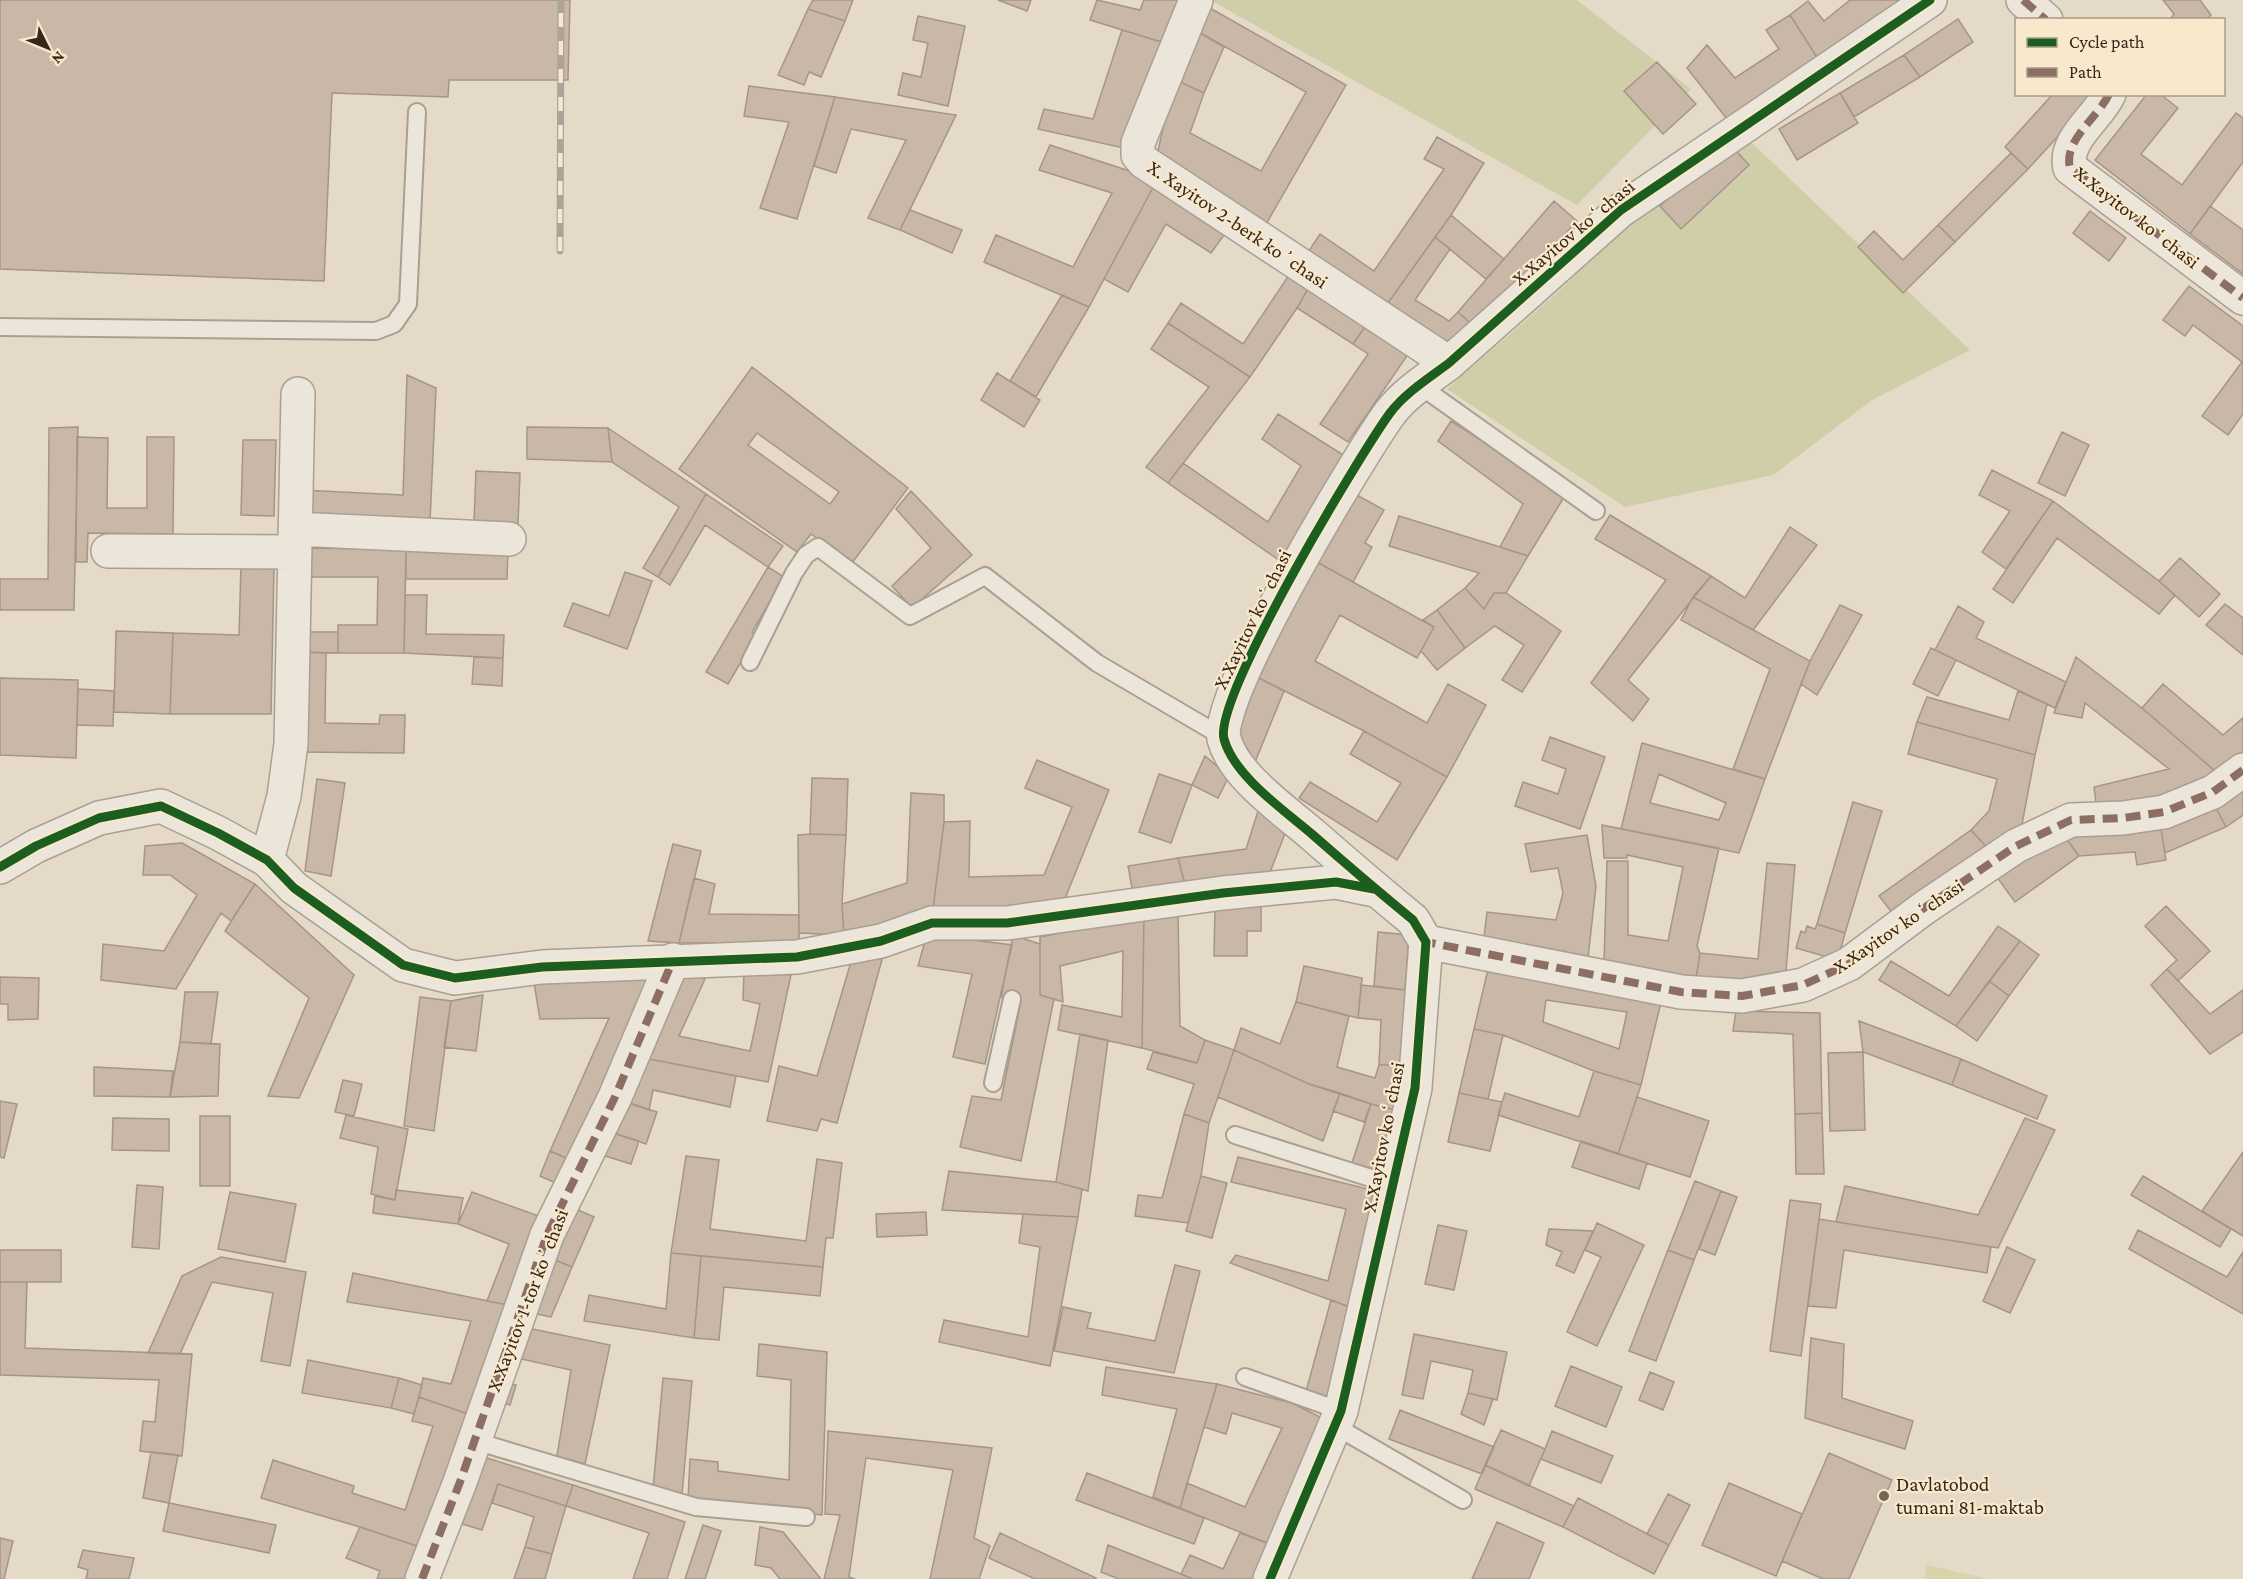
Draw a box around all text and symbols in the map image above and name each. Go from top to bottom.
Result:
north arrow [18,18,78,78]
legend [2015,18,2225,96]
text: Cycle path [2069,32,2145,52]
text: N [49,48,69,68]
text: Path [2069,62,2102,82]
street label: X. Xayitov 2-berk koʼchasi [1143,155,1332,293]
street label: X.Xayitov koʻchasi [2069,161,2204,273]
street label: X.Xayitov koʻchasi [1507,175,1639,290]
street label: X.Xayitov koʻchasi [1209,546,1296,693]
street label: X.Xayitov koʻchasi [1829,874,1968,979]
street label: X.Xayitov koʻchasi [1358,1060,1409,1214]
street label: X.Xayitov 1-tor koʼchasi [482,1206,573,1395]
place label: Davlatobod tumani 81-maktab [1896,1473,2044,1518]
marker: Davlatobod tumani 81-maktab [1877,1489,1891,1503]

